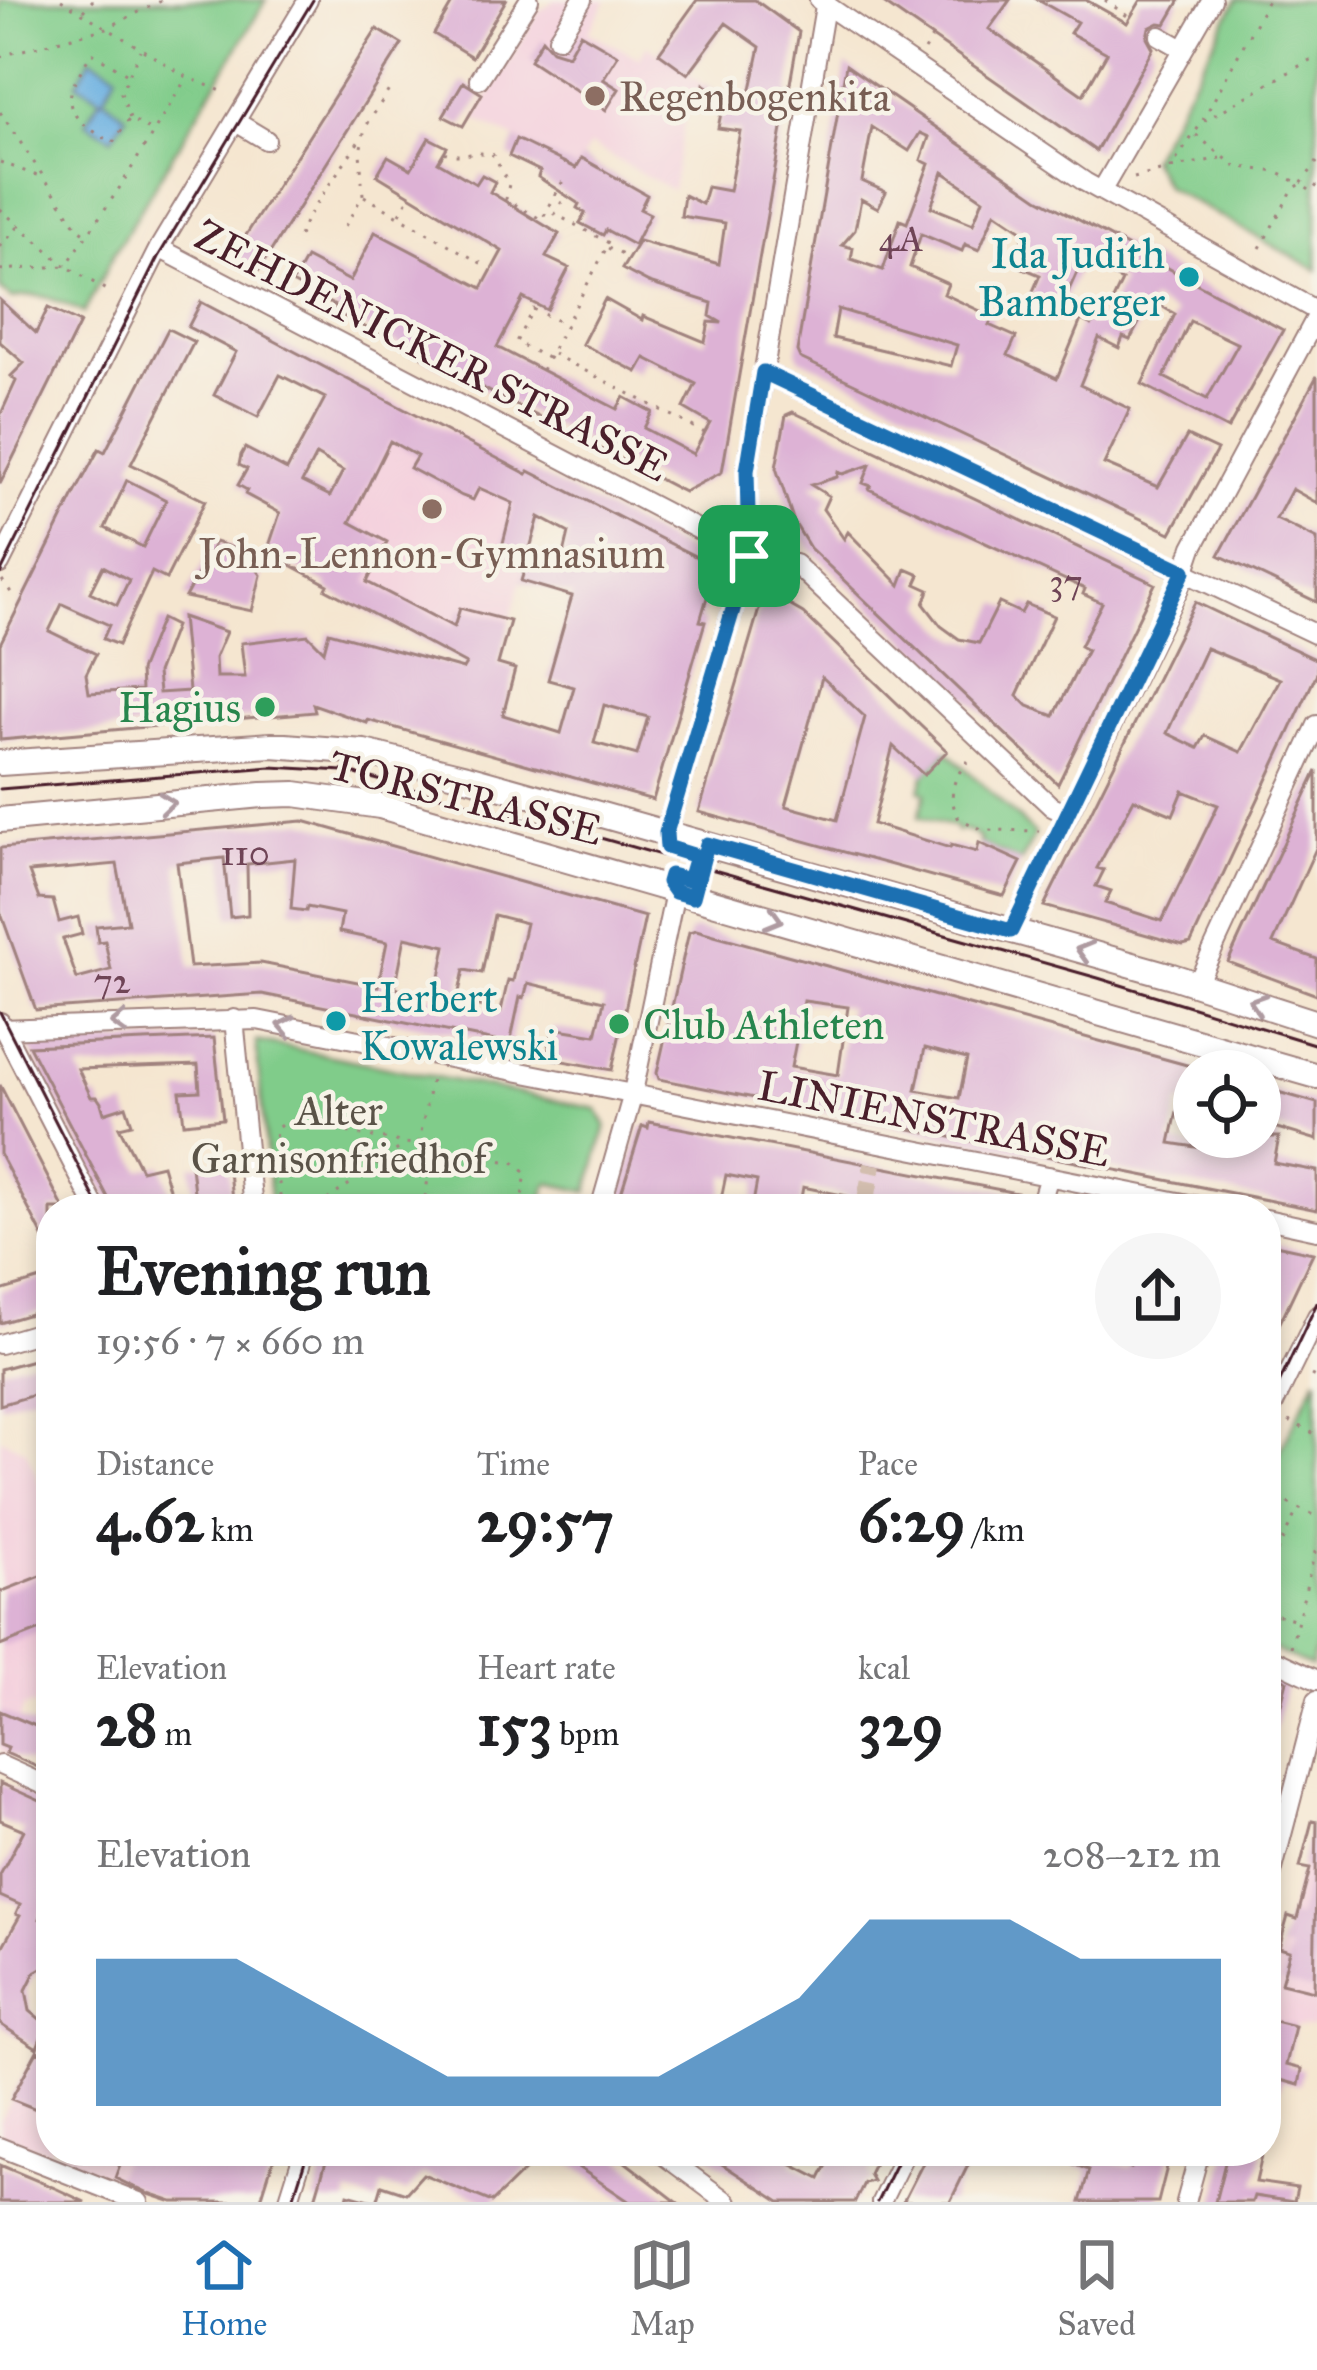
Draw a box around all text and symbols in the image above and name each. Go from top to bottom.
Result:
place label: Regenbogenkita [619,71,891,123]
marker: Regenbogenkita [582,83,608,109]
street label: ZEHDENICKER STRASSE [186,209,677,493]
house number: 4A [879,217,923,261]
place label: Ida Judith Bamberger [978,228,1165,328]
marker: Ida Judith Bamberger [1176,264,1202,290]
marker: John-Lennon-Gymnasium [419,496,445,522]
pin [698,505,800,607]
icon: arrive [716,523,782,589]
place label: John-Lennon-Gymnasium [195,528,665,580]
house number: 37 [1049,560,1083,604]
place label: Hagius [118,682,241,734]
marker: Hagius [252,694,278,720]
street label: TORSTRASSE [324,739,607,857]
one-way arrow [157,791,177,817]
house number: 110 [220,831,270,875]
one-way arrow [763,905,783,930]
one-way arrow [1075,941,1095,966]
house number: 72 [94,959,131,1003]
place label: Herbert Kowalewski [360,972,558,1072]
one-way arrow [1247,993,1268,1018]
place label: Club Athleten [643,999,884,1051]
marker: Herbert Kowalewski [323,1008,349,1034]
one-way arrow [109,1010,128,1036]
marker: Club Athleten [606,1011,632,1037]
one-way arrow [276,1015,296,1040]
map controls [1173,1050,1281,1158]
button: locate [1173,1050,1281,1158]
street label: LINIENSTRASSE [753,1059,1114,1179]
park label: Alter Garnisonfriedhof [191,1085,493,1185]
text: Evening run [96,1231,431,1312]
button: share [1095,1233,1221,1359]
text: 19:56 · 7 × 660 m [96,1317,365,1365]
text: Distance [96,1444,214,1484]
text: Time [477,1444,550,1484]
text: Pace [858,1444,918,1484]
text: 4.62 [96,1484,204,1557]
text: 29:57 [477,1484,614,1557]
text: 6:29 [858,1484,966,1557]
text: km [204,1510,254,1550]
text: /km [966,1510,1025,1550]
text: Elevation [96,1648,227,1688]
text: Heart rate [477,1648,616,1688]
text: kcal [858,1648,910,1688]
text: 28 [96,1688,158,1761]
text: 153 [477,1688,552,1761]
text: 329 [858,1688,944,1761]
text: m [158,1714,192,1754]
text: bpm [552,1714,619,1754]
text: Elevation [96,1830,251,1878]
text: 208–212 m [1043,1830,1221,1878]
tab: Home [181,2232,267,2344]
tab: Map [629,2232,695,2344]
tab: Saved [1058,2232,1136,2344]

